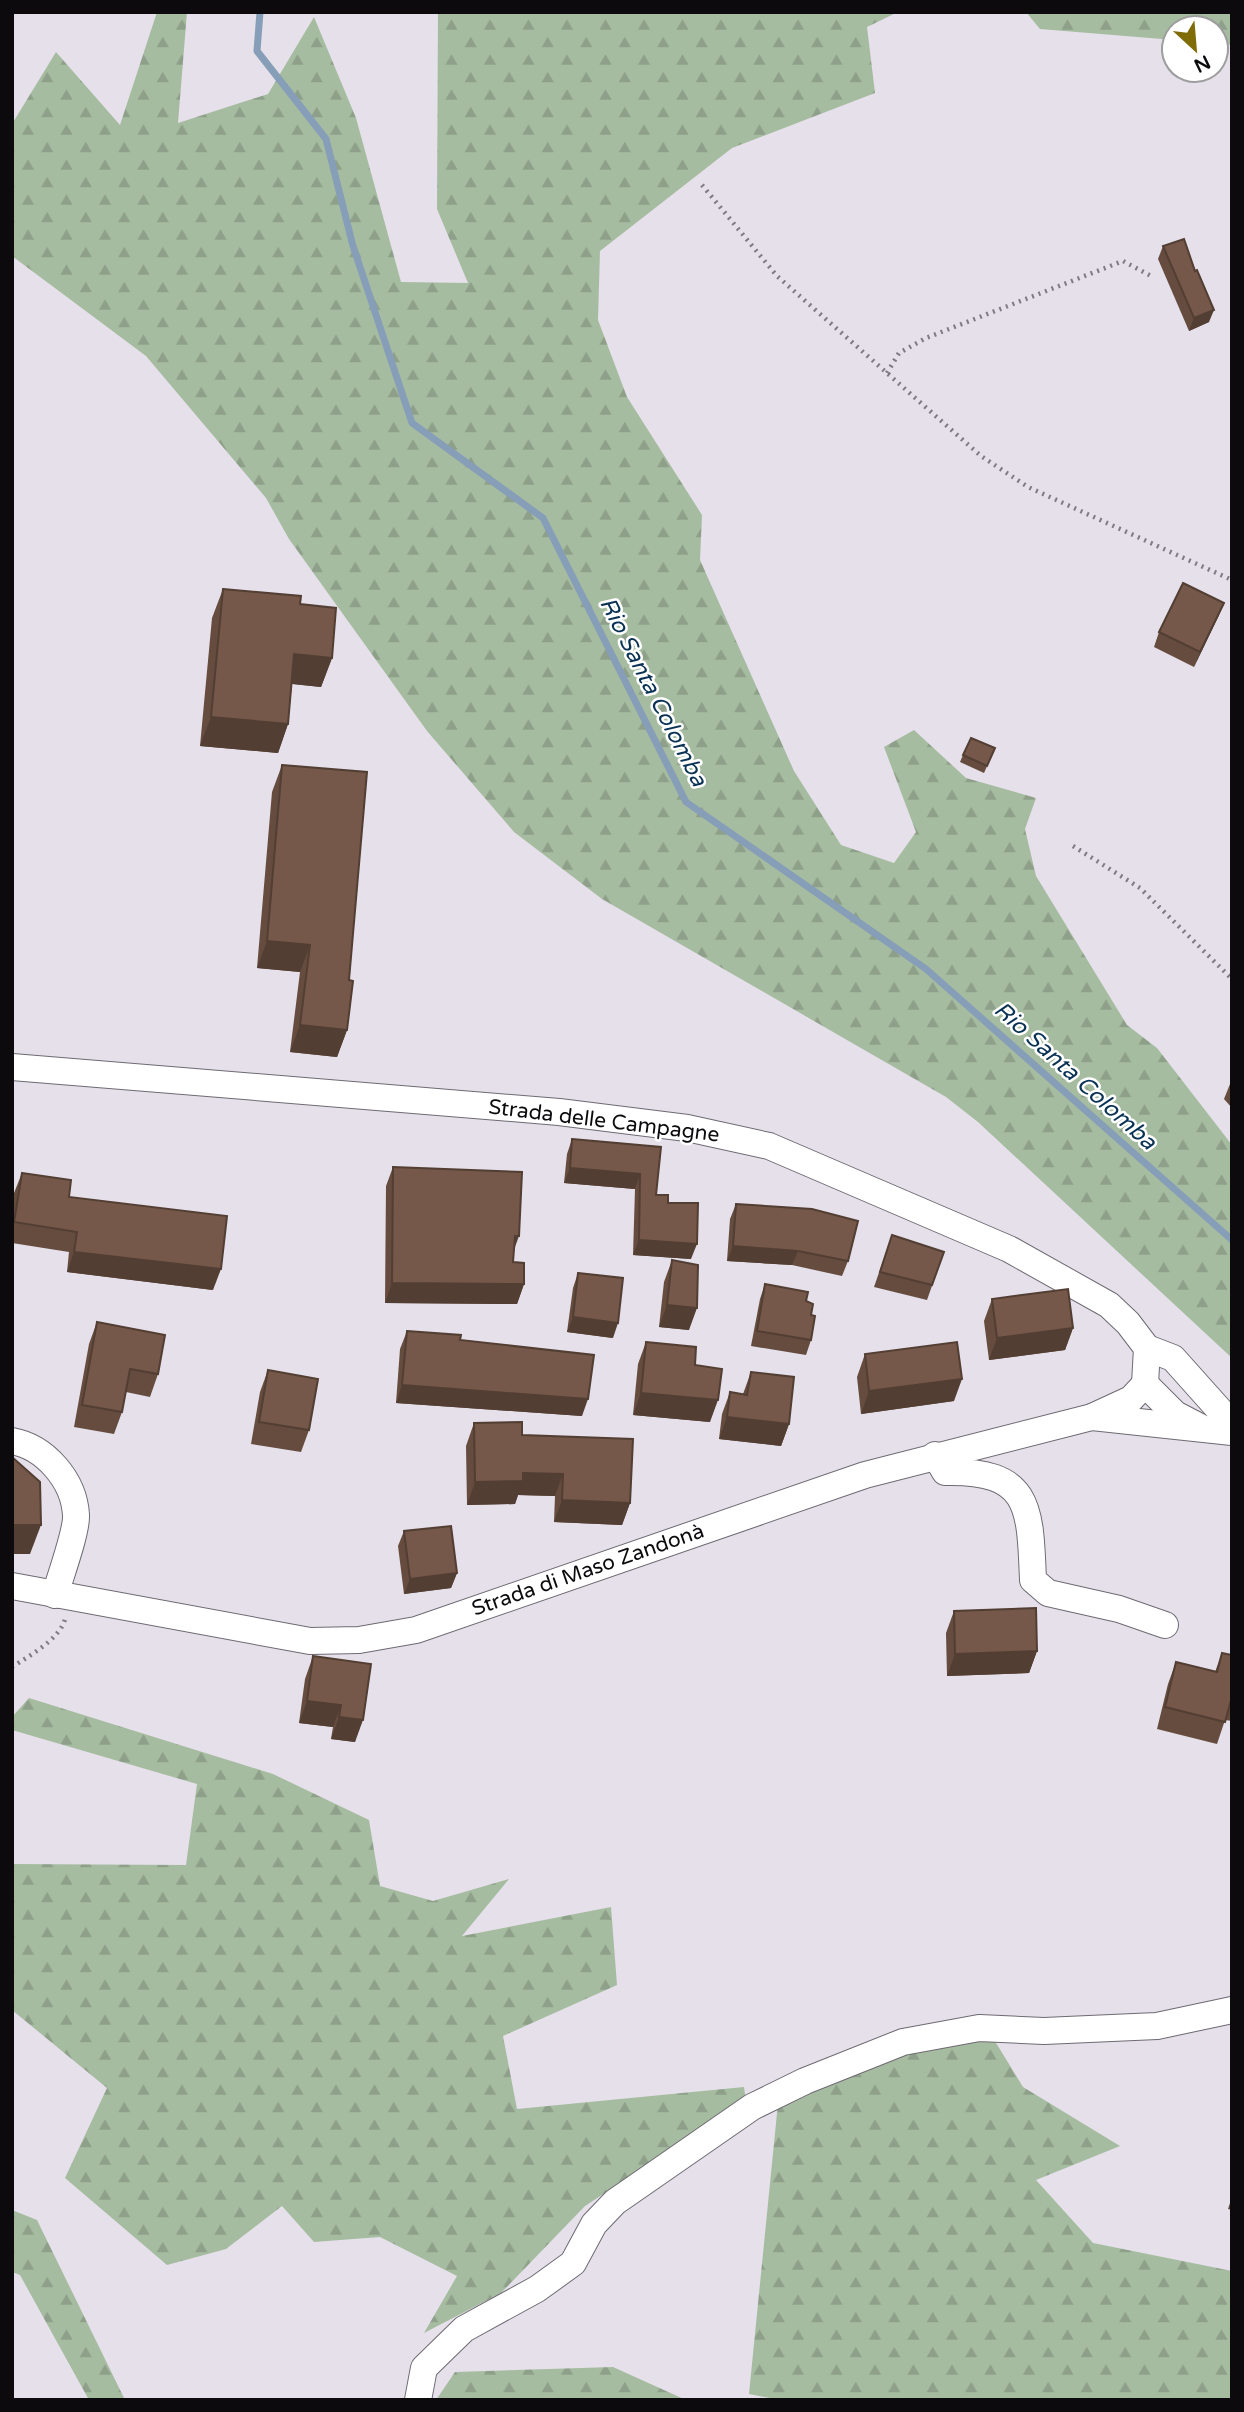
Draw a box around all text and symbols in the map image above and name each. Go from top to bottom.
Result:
north arrow [1160,14,1230,84]
text: N [1190,50,1214,77]
water label: Rio Santa Colomba [593,593,713,792]
water label: Rio Santa Colomba [988,996,1163,1157]
street label: Strada delle Campagne [487,1094,721,1148]
street label: Strada di Maso Zandonà [469,1518,707,1622]

